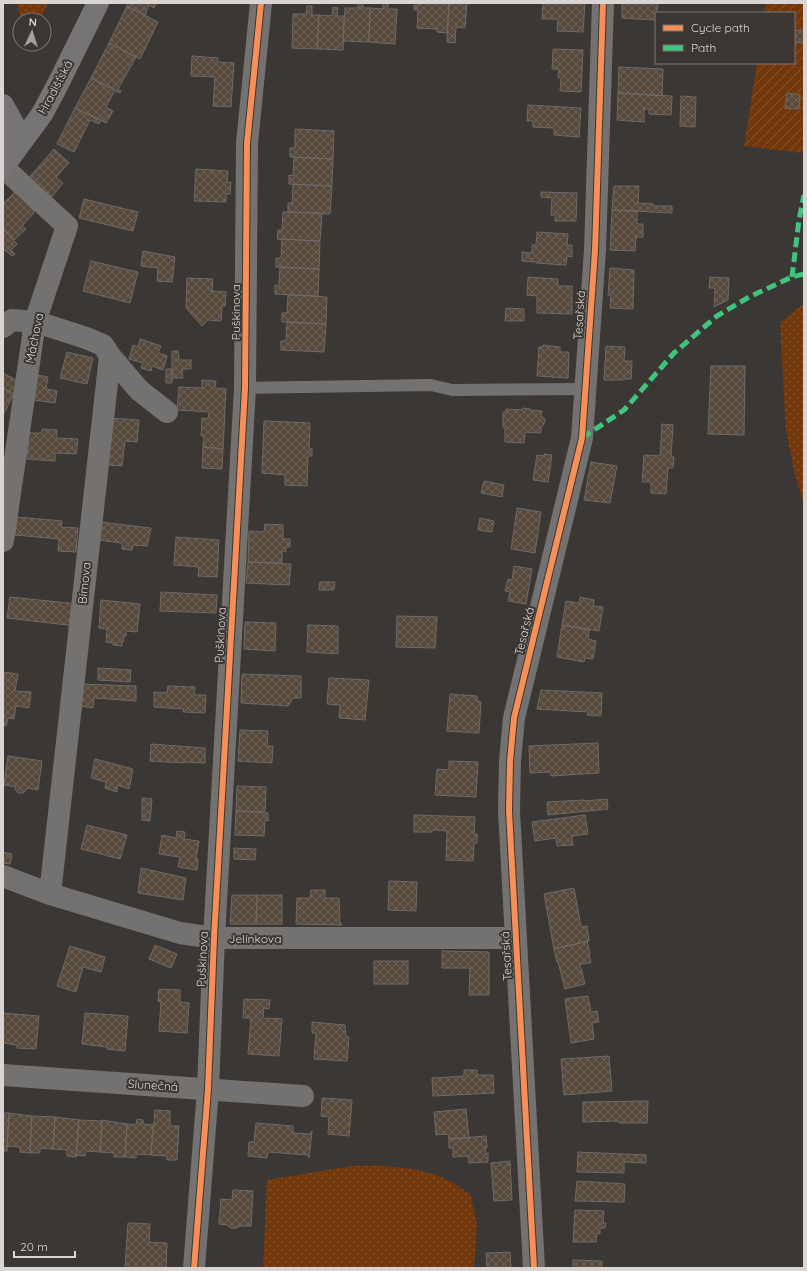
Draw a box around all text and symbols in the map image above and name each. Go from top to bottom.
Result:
north arrow [12,12,52,52]
legend [655,12,795,64]
text: N [28,15,37,29]
text: Cycle path [691,20,750,35]
text: Path [691,40,716,55]
street label: Hradišťská [34,57,76,117]
street label: Puškinova [228,284,243,340]
street label: Tesařská [570,290,588,340]
street label: Máchova [22,312,46,364]
street label: Bímova [74,561,94,605]
street label: Tesařská [511,605,537,657]
street label: Puškinova [211,607,229,663]
street label: Puškinova [193,931,211,987]
street label: Jelínkova [229,931,281,946]
street label: Tesařská [497,931,515,981]
street label: Slunečná [127,1076,179,1094]
scale bar [14,1233,75,1259]
text: 20 m [20,1239,48,1254]

